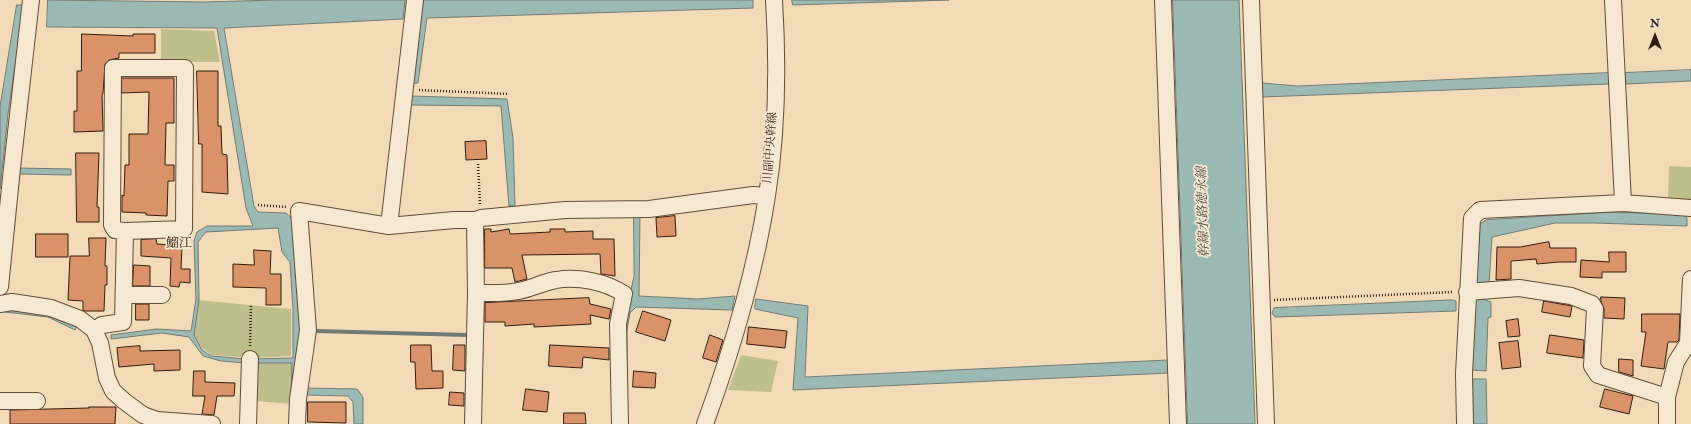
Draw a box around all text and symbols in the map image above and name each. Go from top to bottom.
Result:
north arrow [1635,16,1675,56]
text: N [1650,17,1660,30]
street label: 川副中央幹線 [761,112,781,184]
water label: 幹線水路徳永線 [1195,166,1213,258]
district label: 鰡江 [166,236,192,252]

